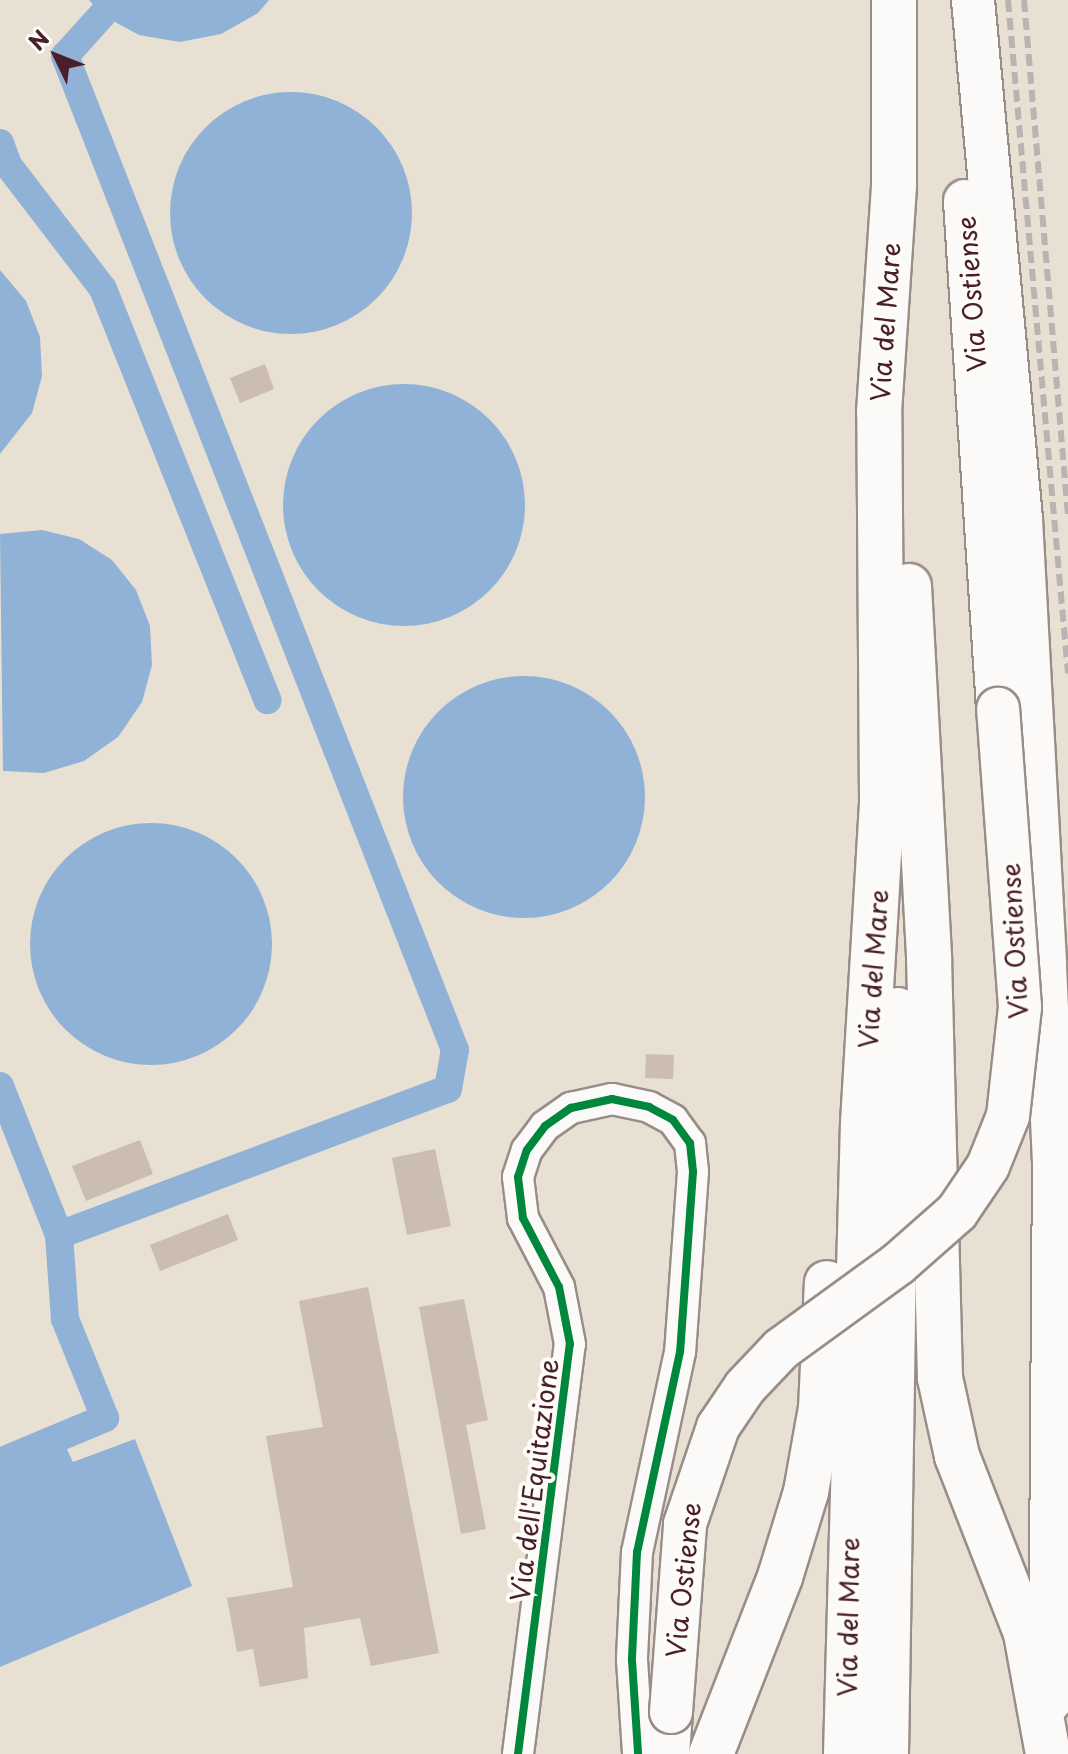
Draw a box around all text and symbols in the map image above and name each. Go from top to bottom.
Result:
north arrow [16,16,96,96]
text: N [20,22,56,57]
street label: Via Ostiense [950,215,992,373]
street label: Via del Mare [864,242,906,402]
street label: Via Ostiense [994,863,1034,1019]
street label: Via del Mare [852,889,894,1049]
street label: Via dell'Equitazione [504,1358,564,1602]
street label: Via Ostiense [659,1501,707,1659]
street label: Via del Mare [831,1537,865,1697]

